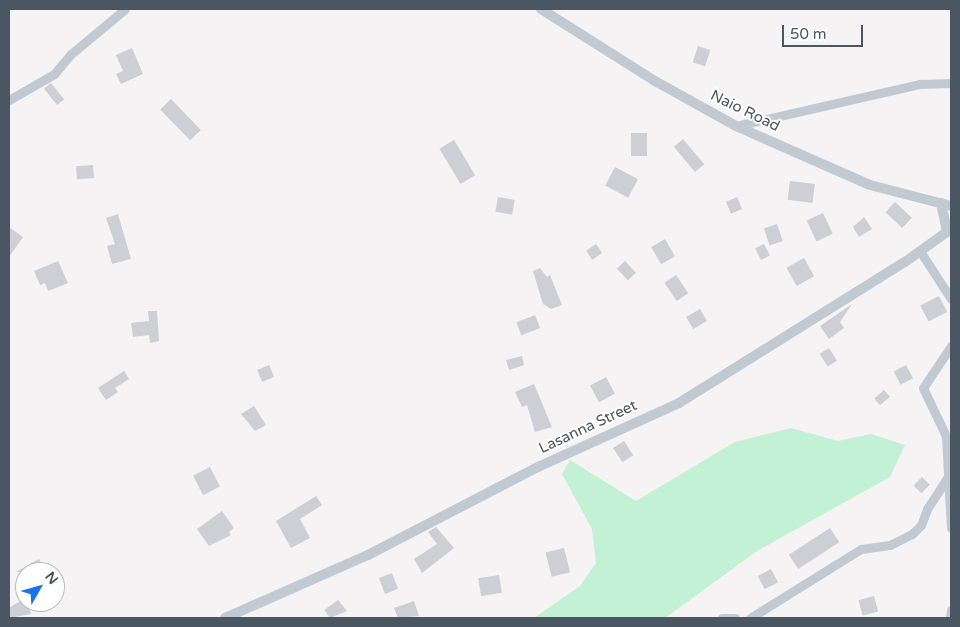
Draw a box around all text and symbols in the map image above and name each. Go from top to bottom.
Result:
scale bar [785,15,866,47]
text: 50 m [790,25,827,43]
street label: Naio Road [707,86,783,136]
street label: Lasanna Street [536,396,640,458]
north arrow [15,562,65,612]
text: N [41,568,62,588]

